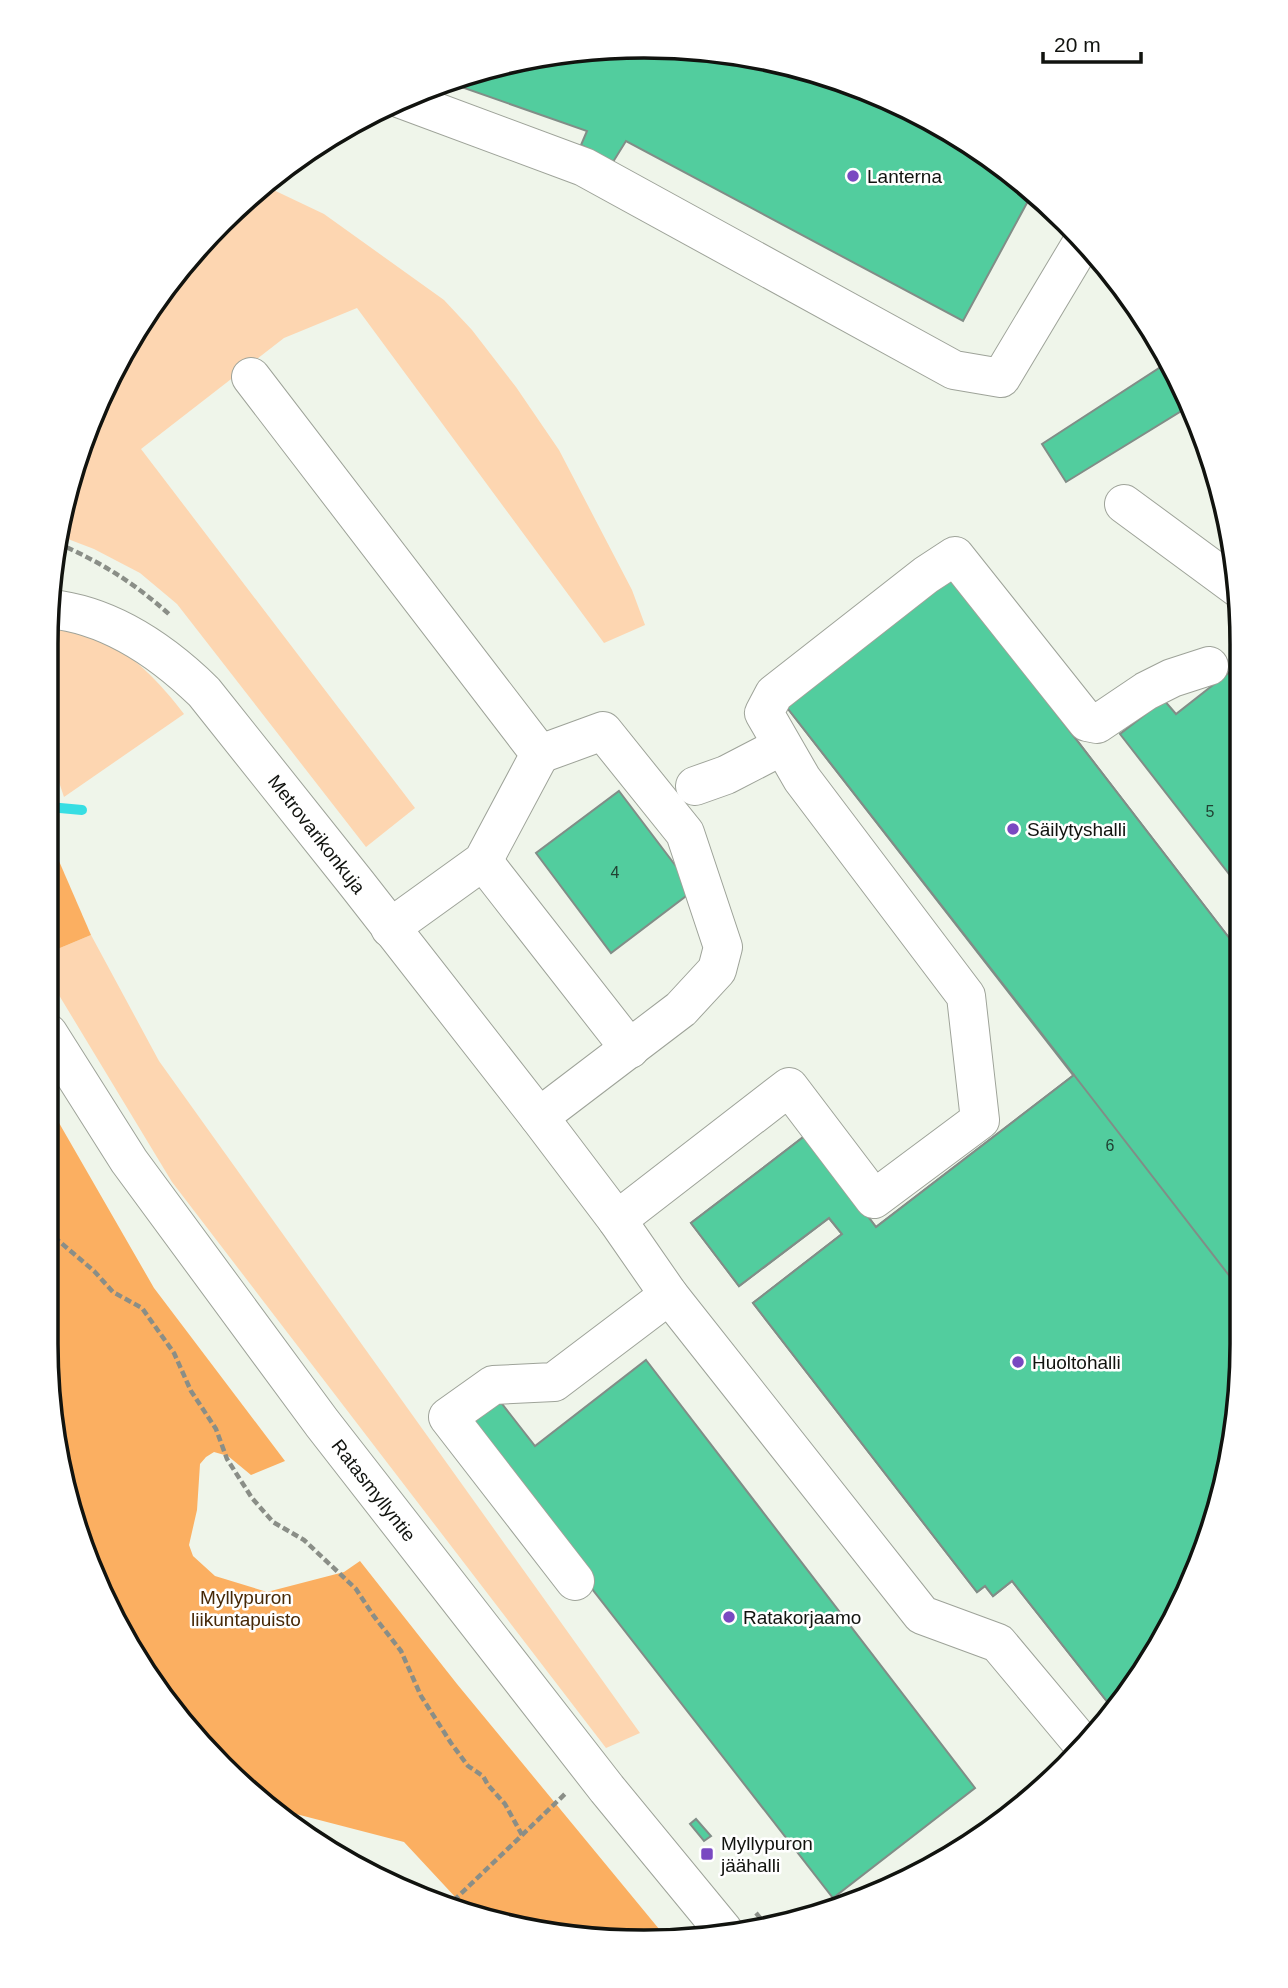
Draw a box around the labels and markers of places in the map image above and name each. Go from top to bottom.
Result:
place label: Lanterna [867,166,942,187]
marker: Lanterna [845,168,861,184]
place label: Säilytyshalli [1027,819,1126,840]
marker: Säilytyshalli [1005,821,1021,837]
place label: Huoltohalli [1032,1352,1121,1373]
marker: Huoltohalli [1010,1354,1026,1370]
place label: Ratakorjaamo [743,1607,861,1628]
marker: Ratakorjaamo [721,1609,737,1625]
place label: Myllypuron jäähalli [720,1833,813,1876]
marker: Myllypuron jäähalli [699,1846,715,1862]

